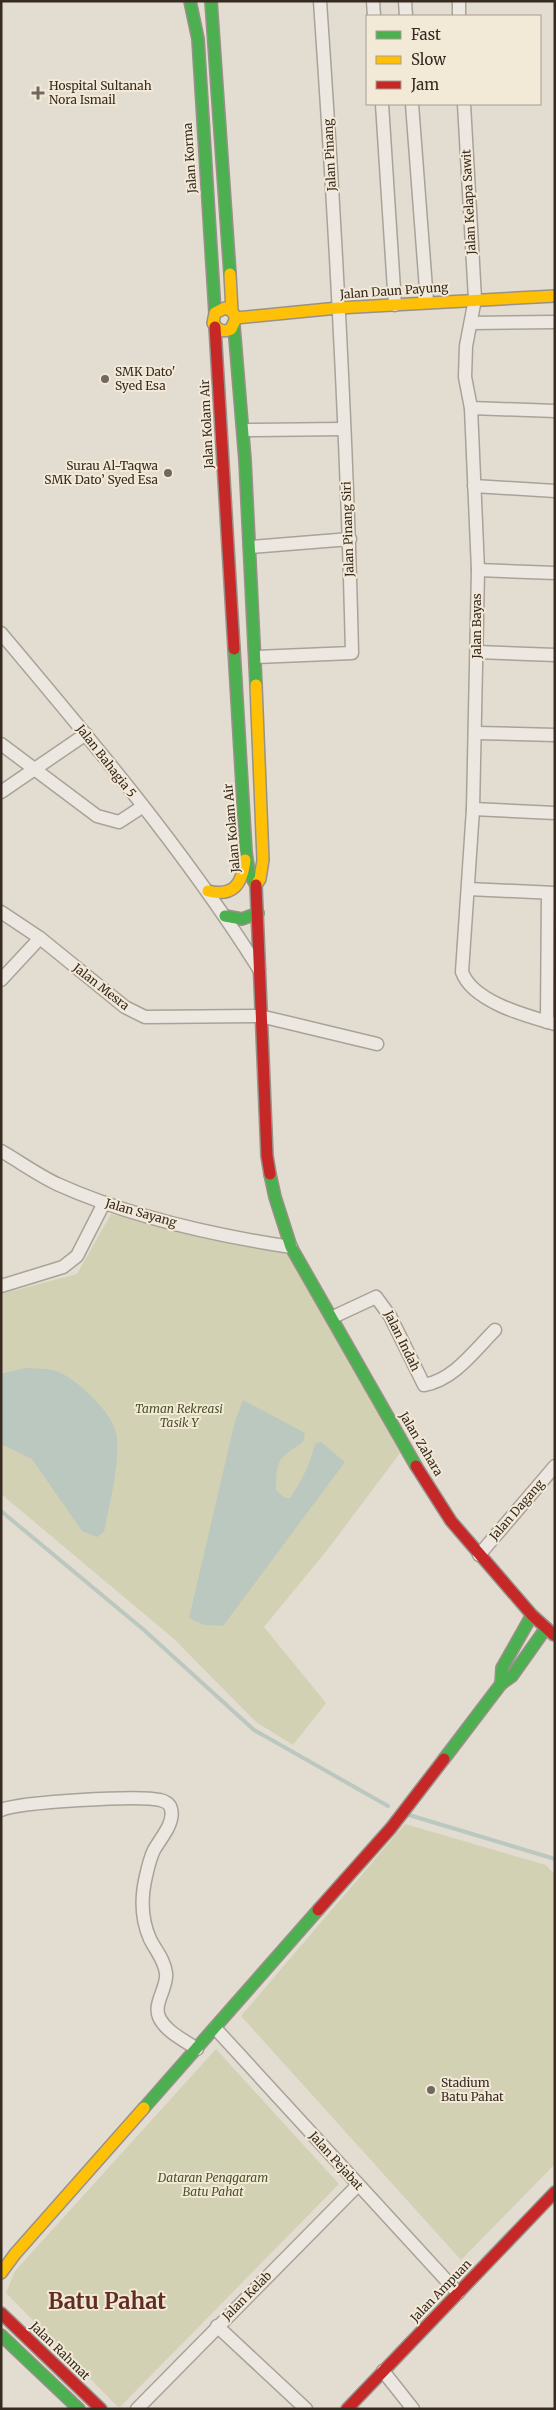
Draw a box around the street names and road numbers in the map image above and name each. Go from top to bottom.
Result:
street label: Jalan Pinang [320,118,339,193]
street label: Jalan Korma [180,122,200,195]
street label: Jalan Kelapa Sawit [458,149,479,256]
street label: Jalan Daun Payung [338,279,449,302]
street label: Jalan Kolam Air [197,378,216,470]
street label: Jalan Pinang Siri [338,481,357,578]
street label: Jalan Bayas [469,593,484,660]
street label: Jalan Bahagia 5 [73,721,139,800]
street label: Jalan Kolam Air [220,782,243,874]
street label: Jalan Mesra [69,959,133,1014]
street label: Jalan Sayang [103,1195,179,1230]
street label: Jalan Indah [381,1307,424,1374]
street label: Jalan Zahara [396,1408,447,1479]
street label: Jalan Dagang [485,1476,548,1544]
street label: Jalan Pejabat [305,2128,367,2193]
street label: Jalan Ampuan [406,2256,474,2326]
street label: Jalan Kelab [218,2268,274,2324]
street label: Jalan Rahmat [27,2318,94,2383]

